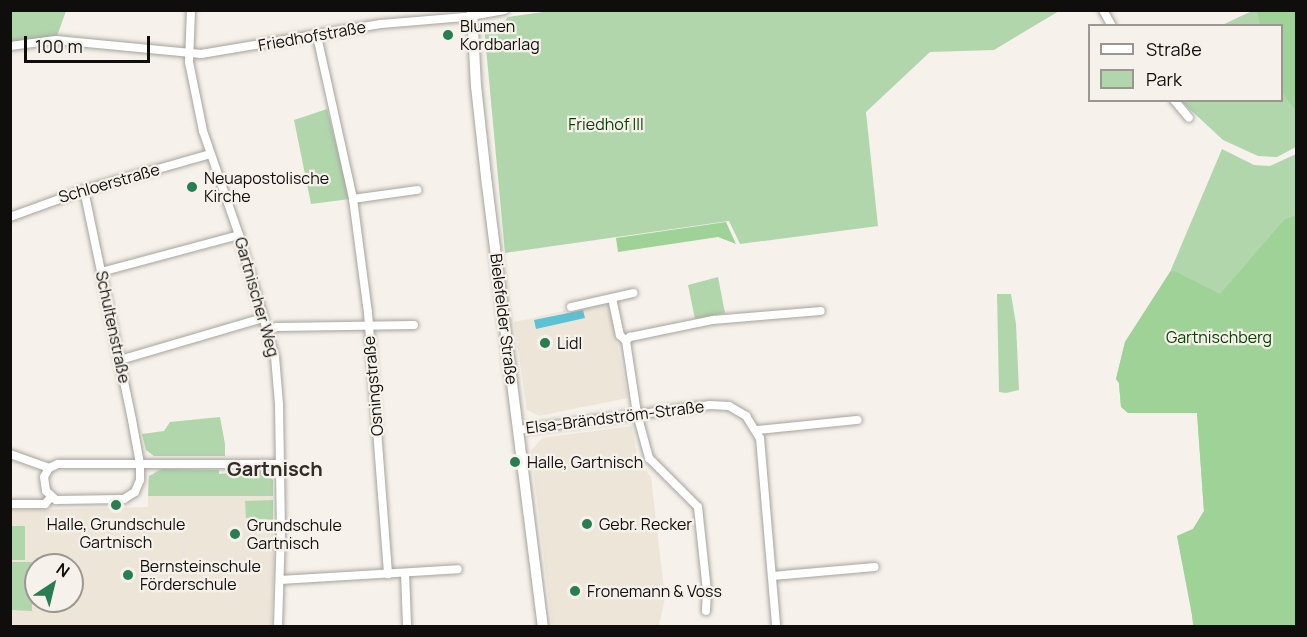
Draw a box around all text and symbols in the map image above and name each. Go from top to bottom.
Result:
place label: Blumen Kordbarlag [460,16,540,54]
street label: Friedhofstraße [257,17,367,55]
scale bar [27,24,153,62]
legend [1088,24,1283,102]
marker: Blumen Kordbarlag [441,28,455,42]
text: 100 m [35,34,83,58]
text: Straße [1146,37,1202,61]
text: Park [1146,67,1182,91]
park label: Friedhof III [568,114,644,134]
street label: Schloerstraße [56,159,162,207]
place label: Neuapostolische Kirche [204,168,329,206]
marker: Neuapostolische Kirche [185,180,199,194]
street label: Gartnischer Weg [231,235,283,359]
street label: Bielefelder Straße [486,252,522,386]
street label: Schultenstraße [92,269,134,385]
park label: Gartnischberg [1166,327,1272,347]
place label: Lidl [557,333,582,353]
street label: Osningstraße [359,335,387,437]
marker: Lidl [538,336,552,350]
street label: Elsa-Brändström-Straße [525,397,705,437]
place label: Halle, Gartnisch [527,452,643,472]
marker: Halle, Gartnisch [508,455,522,469]
district label: Gartnisch [227,456,323,480]
marker: Halle, Grundschule Gartnisch [109,498,123,512]
place label: Halle, Grundschule Gartnisch [47,514,185,552]
place label: Gebr. Recker [599,514,692,534]
place label: Grundschule Gartnisch [247,515,342,553]
marker: Gebr. Recker [580,517,594,531]
marker: Grundschule Gartnisch [228,527,242,541]
north arrow [24,553,84,613]
place label: Bernsteinschule Förderschule [140,556,261,594]
text: N [52,558,74,582]
marker: Bernsteinschule Förderschule [121,568,135,582]
place label: Fronemann & Voss [587,581,722,601]
marker: Fronemann & Voss [568,584,582,598]

